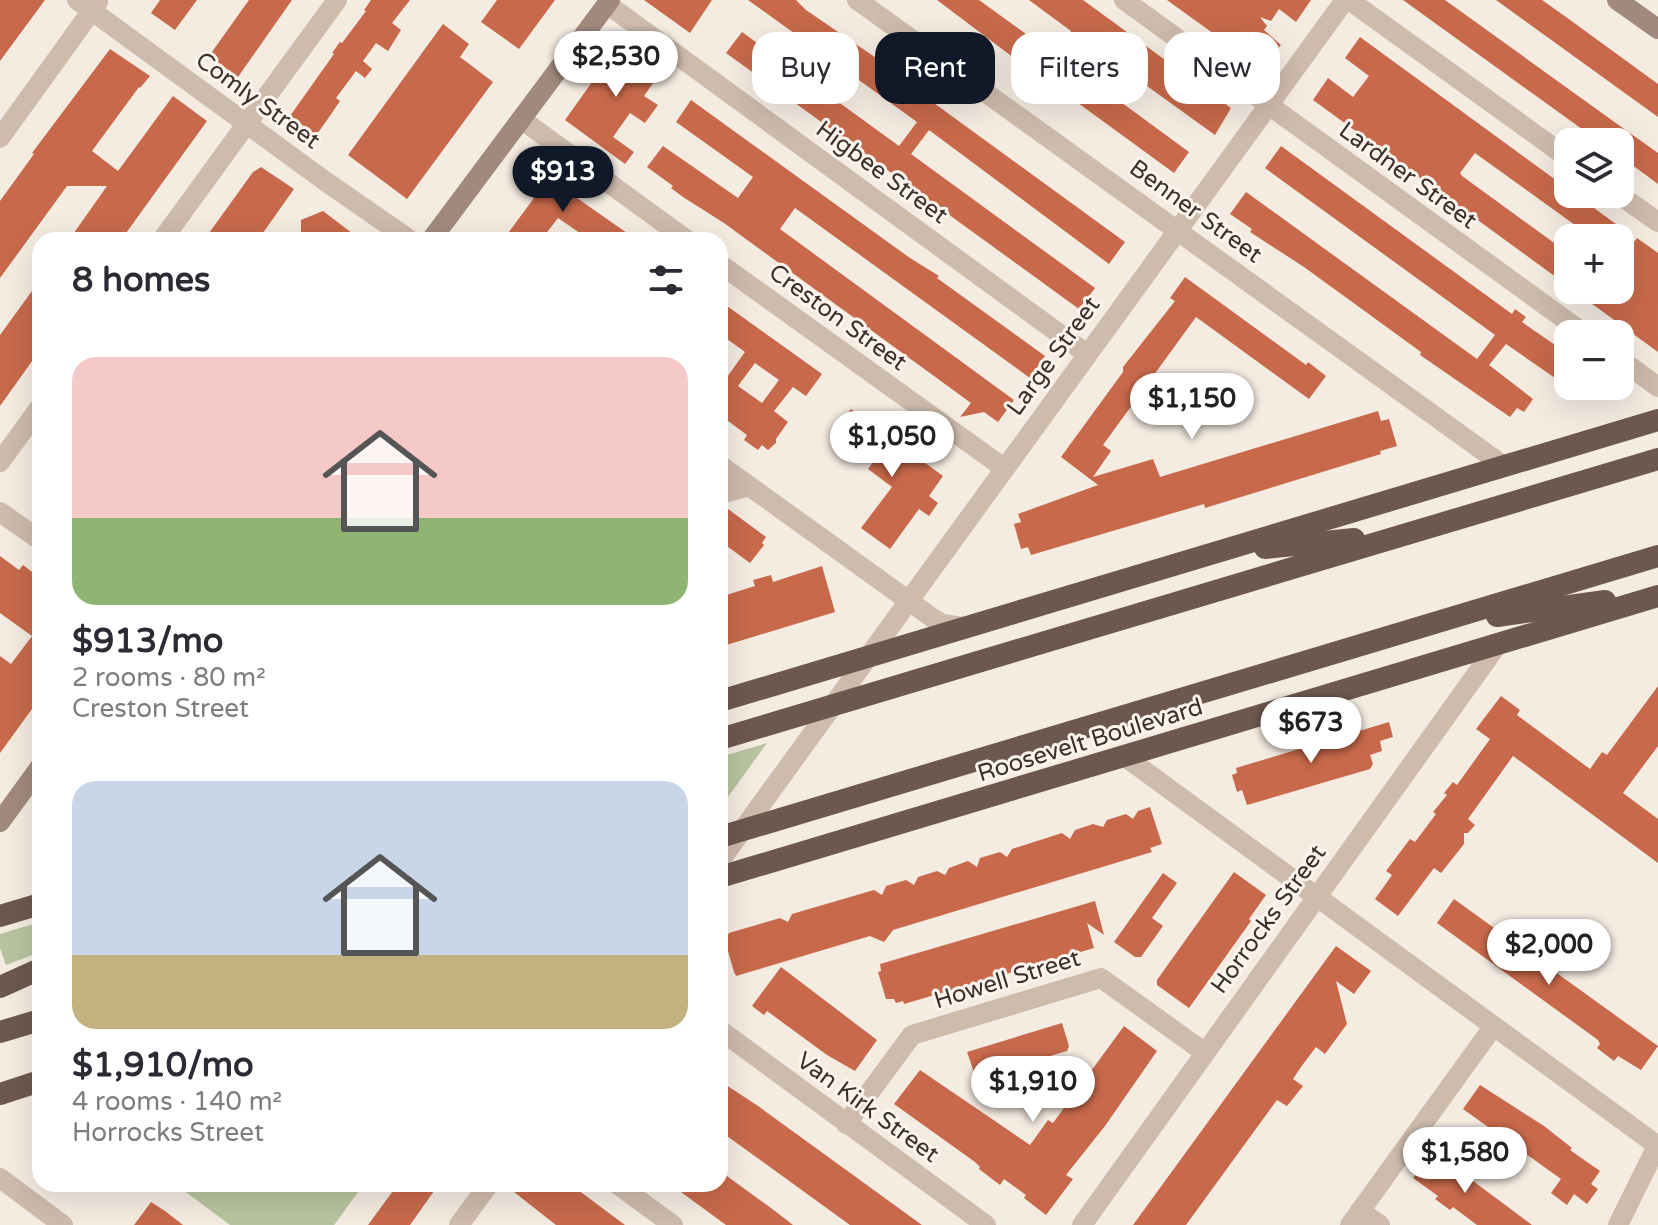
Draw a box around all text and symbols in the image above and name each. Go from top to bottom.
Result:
pin: $2,530 [551,31,681,99]
chip: Buy [752,32,859,104]
chip: Rent [875,32,995,104]
chip: Filters [1011,32,1148,104]
chip: New [1164,32,1280,104]
text: $2,530 [572,41,660,72]
street label: Comly Street [190,46,326,155]
street label: Higbee Street [810,115,953,230]
street label: Lardner Street [1333,116,1482,235]
map controls [1554,128,1634,400]
button: layers [1554,128,1634,208]
pin: $913 [516,146,610,214]
street label: Benner Street [1124,154,1268,269]
text: $913 [530,156,596,187]
button: + [1554,224,1634,304]
icon: filters [644,258,688,302]
street label: Creston Street [763,258,912,377]
text: 8 homes [72,260,210,301]
street label: Large Street [1001,291,1106,421]
button: − [1554,320,1634,400]
pin: $1,150 [1127,373,1257,441]
text: $1,150 [1148,383,1236,414]
icon: home [308,409,452,553]
pin: $1,050 [827,411,957,479]
text: $1,050 [848,421,936,452]
text: $913/mo [72,621,223,662]
text: 2 rooms · 80 m² [72,662,266,693]
street label: Roosevelt Boulevard [974,692,1206,789]
text: Creston Street [72,693,249,724]
pin: $673 [1264,697,1358,765]
text: $673 [1278,707,1344,738]
icon: home [308,833,452,977]
street label: Horrocks Street [1205,839,1332,999]
pin: $2,000 [1484,919,1614,987]
text: $2,000 [1505,929,1593,960]
street label: Howell Street [931,943,1084,1015]
text: $1,910/mo [72,1045,254,1086]
street label: Van Kirk Street [791,1046,945,1169]
pin: $1,910 [968,1056,1098,1124]
text: $1,910 [989,1066,1077,1097]
text: 4 rooms · 140 m² [72,1086,282,1117]
text: Horrocks Street [72,1117,264,1148]
pin: $1,580 [1400,1127,1530,1195]
text: $1,580 [1421,1137,1509,1168]

